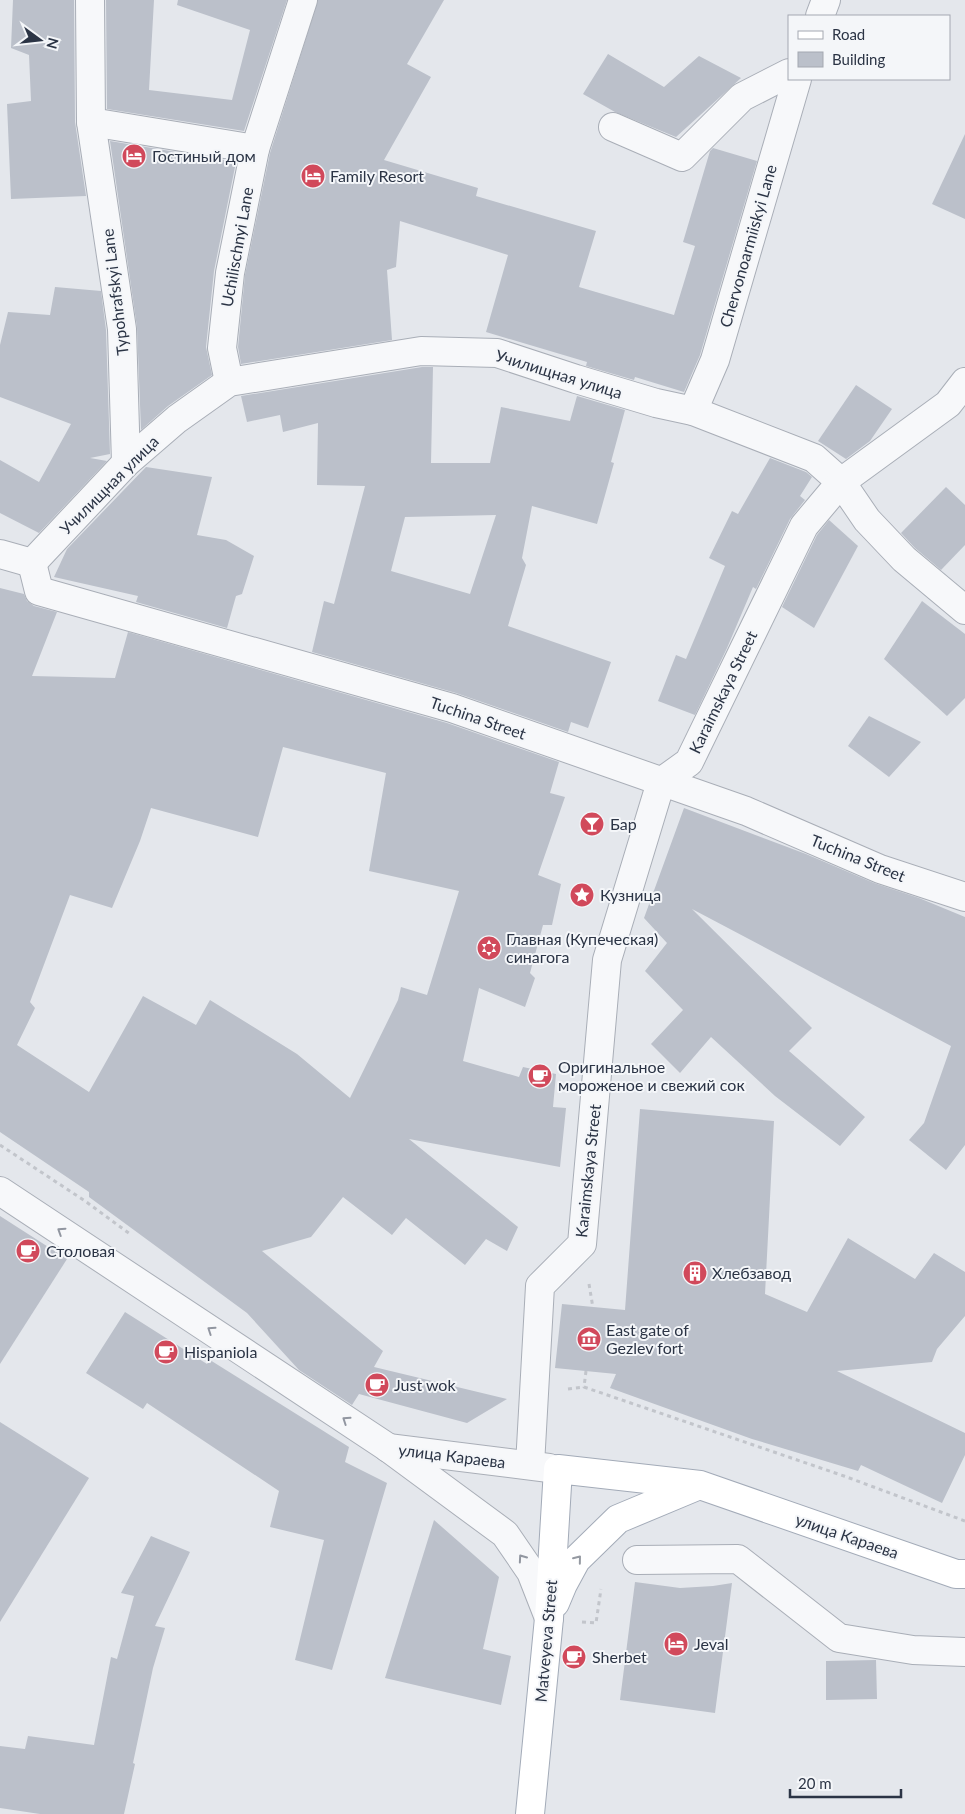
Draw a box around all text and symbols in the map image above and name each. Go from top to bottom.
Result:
north arrow [15,15,65,65]
legend [788,15,950,80]
text: Road [832,25,865,43]
text: N [43,36,63,51]
text: Building [832,50,885,68]
hotel icon: Гостиный дом [121,143,147,169]
place label: Гостиный дом [152,146,256,165]
street label: Chervonoarmiiskyi Lane [715,162,780,329]
hotel icon: Family Resort [300,163,326,189]
place label: Family Resort [330,166,424,185]
street label: Uchilischnyi Lane [217,185,256,308]
street label: Typohrafskyi Lane [97,228,132,356]
street label: Училищная улица [493,345,625,402]
street label: Училищная улица [55,431,162,538]
street label: Karaimskaya Street [685,627,761,756]
street label: Tuchina Street [428,692,529,743]
bar icon: Бар [579,811,605,837]
place label: Бар [610,814,637,833]
street label: Tuchina Street [808,830,908,885]
place icon: Кузница [569,882,595,908]
place label: Кузница [600,885,661,904]
place label: Главная (Купеческая) синагога [506,929,658,966]
synagogue icon: Главная (Купеческая) синагога [476,935,502,961]
place label: Оригинальное мороженое и свежий сок [558,1057,745,1094]
cafe icon: Оригинальное мороженое и свежий сок [527,1063,553,1089]
street label: Karaimskaya Street [571,1103,604,1239]
one-way arrow [57,1228,66,1237]
cafe icon: Столовая [15,1238,41,1264]
place label: Столовая [46,1241,115,1260]
building icon: Хлебзавод [682,1260,708,1286]
place label: Хлебзавод [712,1263,791,1282]
place label: East gate of Gezlev fort [606,1320,689,1357]
museum icon: East gate of Gezlev fort [576,1326,602,1352]
one-way arrow [207,1327,216,1337]
cafe icon: Hispaniola [153,1339,179,1365]
place label: Hispaniola [184,1342,257,1361]
cafe icon: Just wok [364,1372,390,1398]
place label: Just wok [394,1375,456,1394]
one-way arrow [342,1417,351,1427]
street label: улица Караева [397,1440,507,1471]
street label: улица Караева [793,1509,901,1562]
one-way arrow [519,1554,528,1564]
one-way arrow [573,1556,581,1565]
street label: Matveyeva Street [531,1579,560,1703]
hotel icon: Jeval [663,1631,689,1657]
place label: Jeval [694,1634,729,1653]
cafe icon: Sherbet [561,1644,587,1670]
place label: Sherbet [592,1647,647,1666]
scale bar [790,1766,901,1798]
text: 20 m [798,1774,832,1792]

